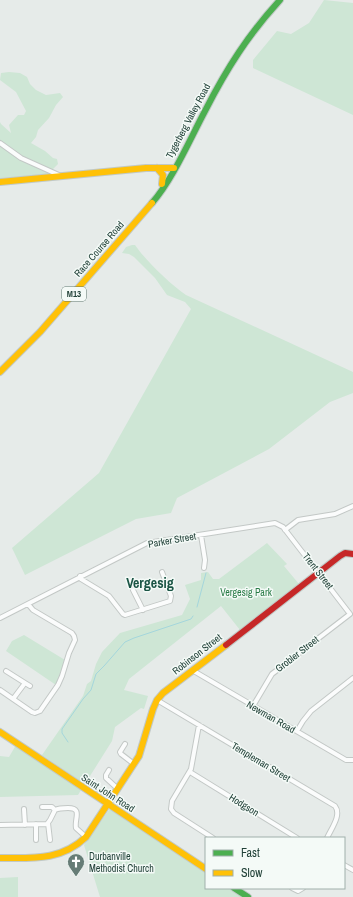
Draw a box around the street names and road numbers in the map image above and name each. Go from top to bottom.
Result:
street label: Tygerberg Valley Road [163,81,213,161]
street label: Race Course Road [71,218,127,280]
road number: M13 [62,287,86,301]
street label: Parker Street [147,529,198,551]
street label: Trent Street [300,550,337,593]
street label: Robinson Street [170,630,225,677]
street label: Grobler Street [273,633,322,675]
street label: Newman Road [244,698,298,736]
street label: Templeman Street [229,739,293,785]
street label: Saint John Road [79,771,137,815]
street label: Hodgson [227,791,261,819]

